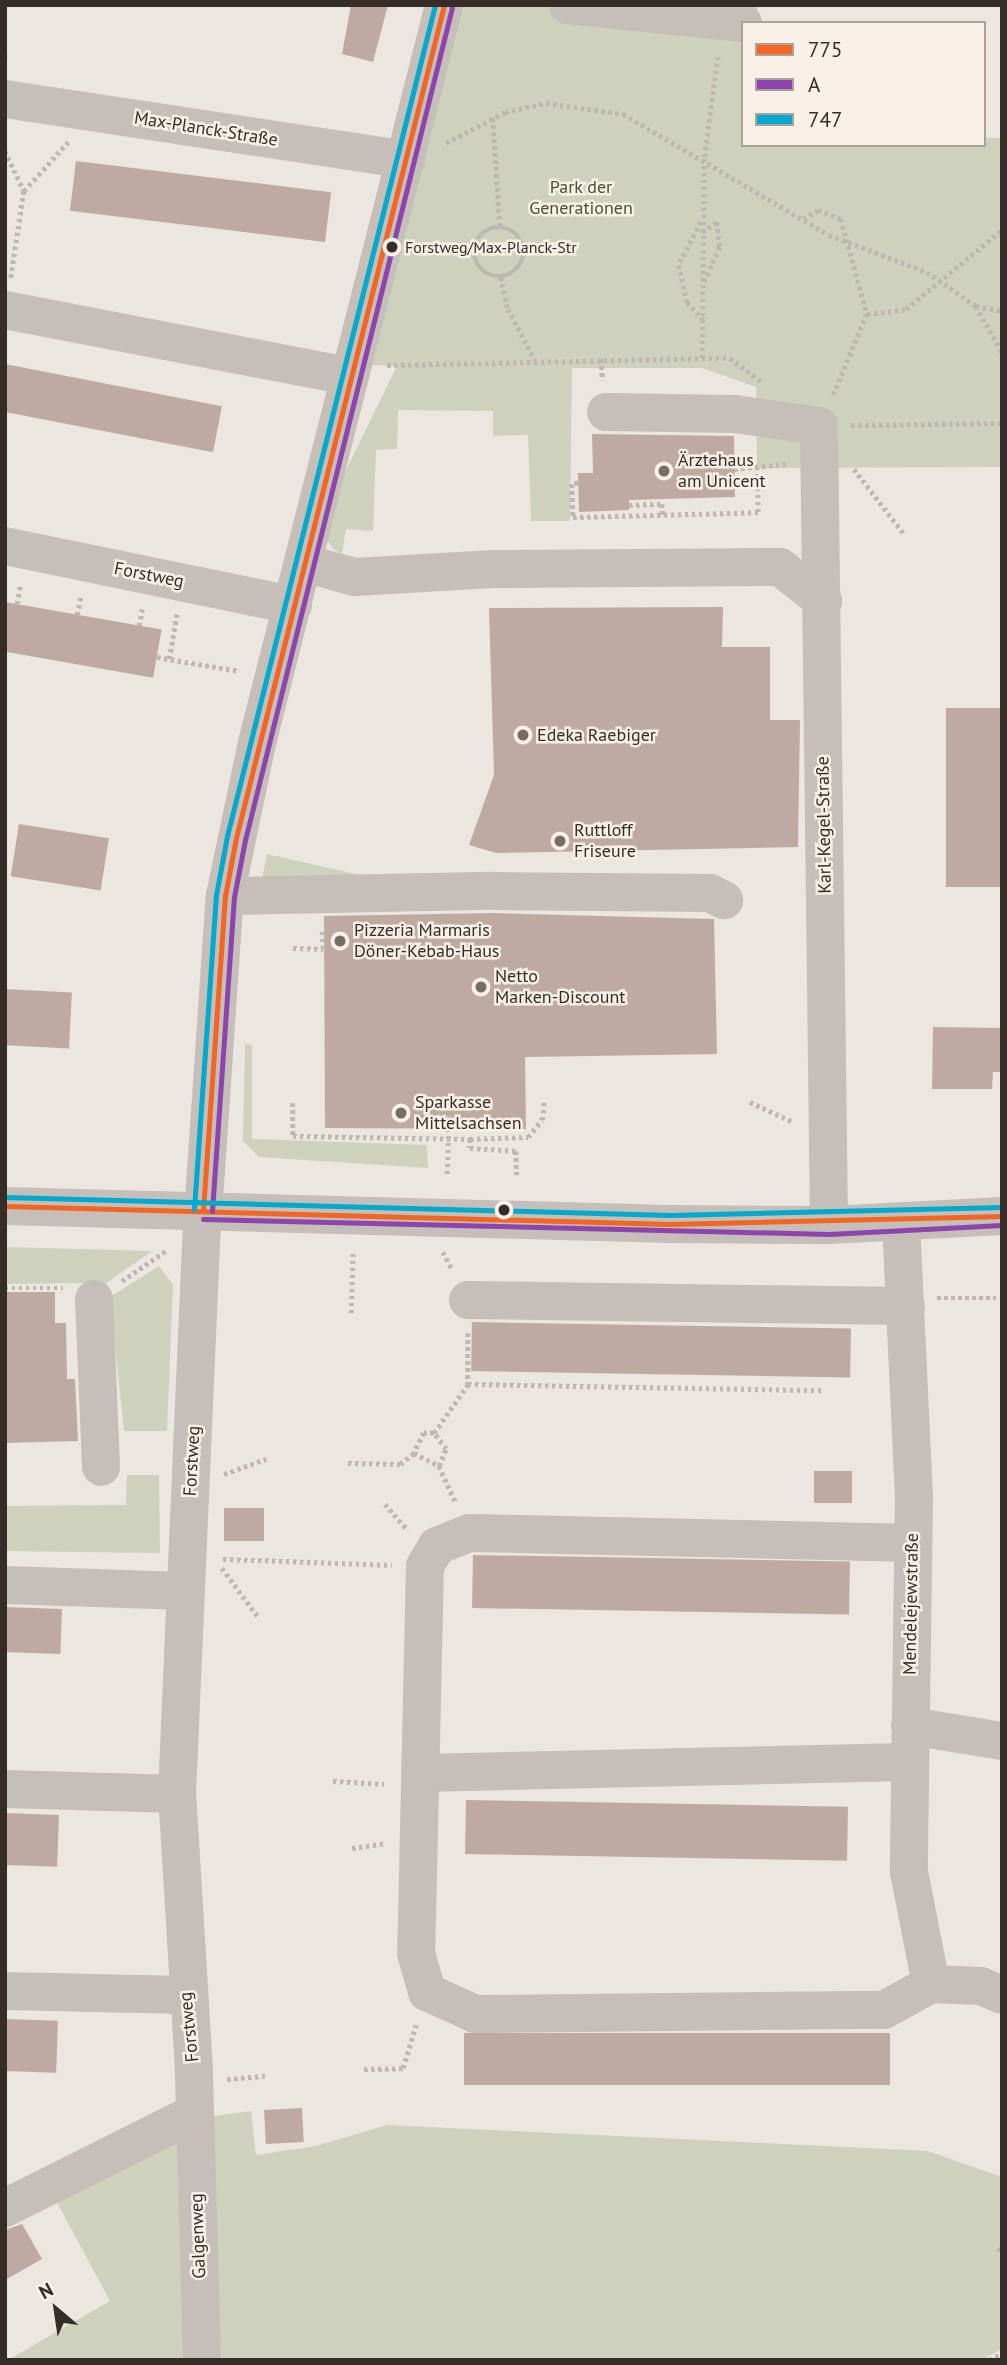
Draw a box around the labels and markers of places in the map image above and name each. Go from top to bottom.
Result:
place label: Forstweg/Max-Planck-Str [405,237,577,257]
marker: Forstweg/Max-Planck-Str [385,240,399,254]
place label: Ärztehaus am Unicent [678,450,766,492]
marker: Ärztehaus am Unicent [656,463,672,479]
place label: Edeka Raebiger [537,724,656,746]
marker: Edeka Raebiger [515,727,531,743]
place label: Ruttloff Friseure [574,820,636,862]
marker: Ruttloff Friseure [552,833,568,849]
place label: Pizzeria Marmaris Döner-Kebab-Haus [354,920,499,962]
marker: Pizzeria Marmaris Döner-Kebab-Haus [332,933,348,949]
place label: Netto Marken-Discount [495,966,625,1009]
marker: Netto Marken-Discount [473,979,489,995]
place label: Sparkasse Mittelsachsen [415,1092,522,1134]
marker: Sparkasse Mittelsachsen [393,1105,409,1121]
unlabelled marker [497,1203,511,1217]

